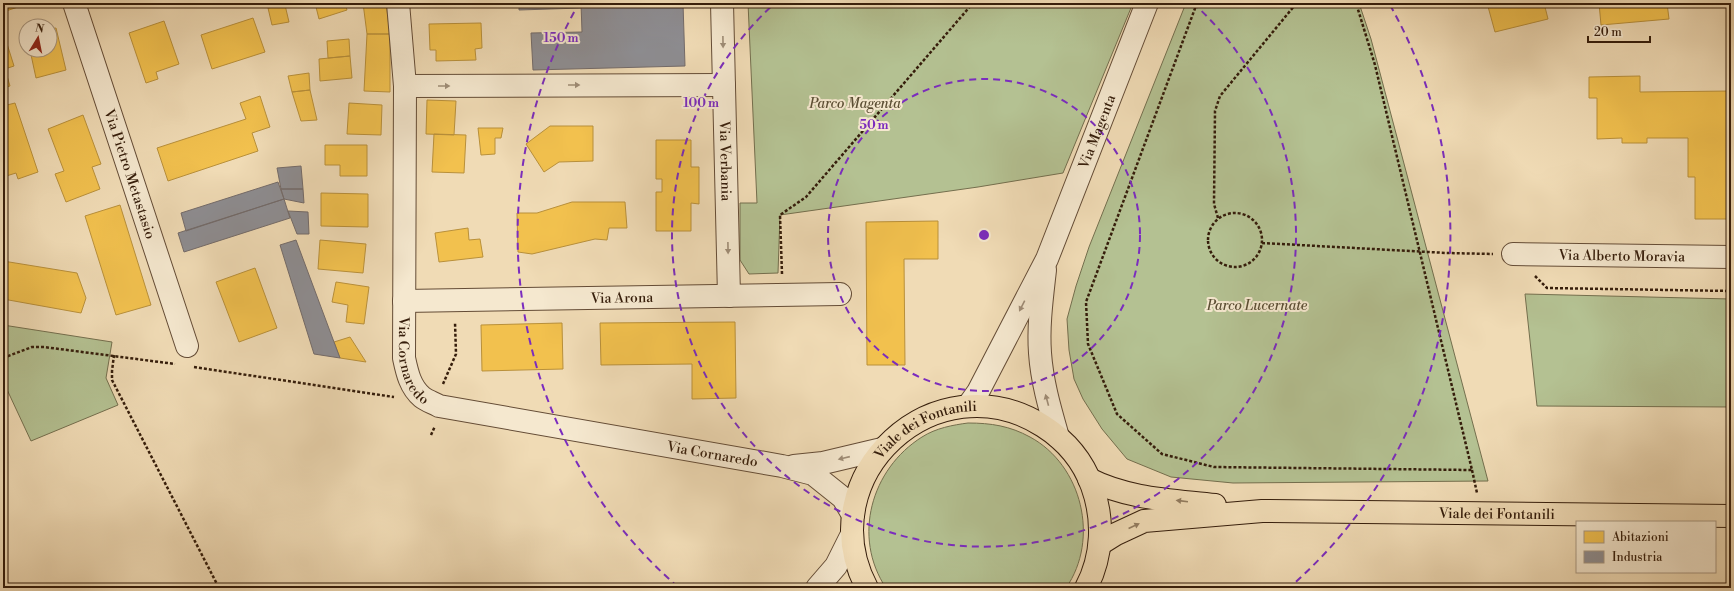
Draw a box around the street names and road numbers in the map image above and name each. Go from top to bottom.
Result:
street label: Via Magenta [1075,91,1121,172]
street label: Via Pietro Metastasio [99,106,159,242]
street label: Via Verbania [715,119,735,203]
street label: Via Alberto Moravia [1558,247,1686,266]
street label: Via Arona [590,289,654,308]
street label: Via Cornaredo [394,316,432,409]
street label: Viale dei Fontanili [870,398,977,464]
street label: Via Cornaredo [665,438,759,472]
street label: Viale dei Fontanili [1438,505,1555,524]

